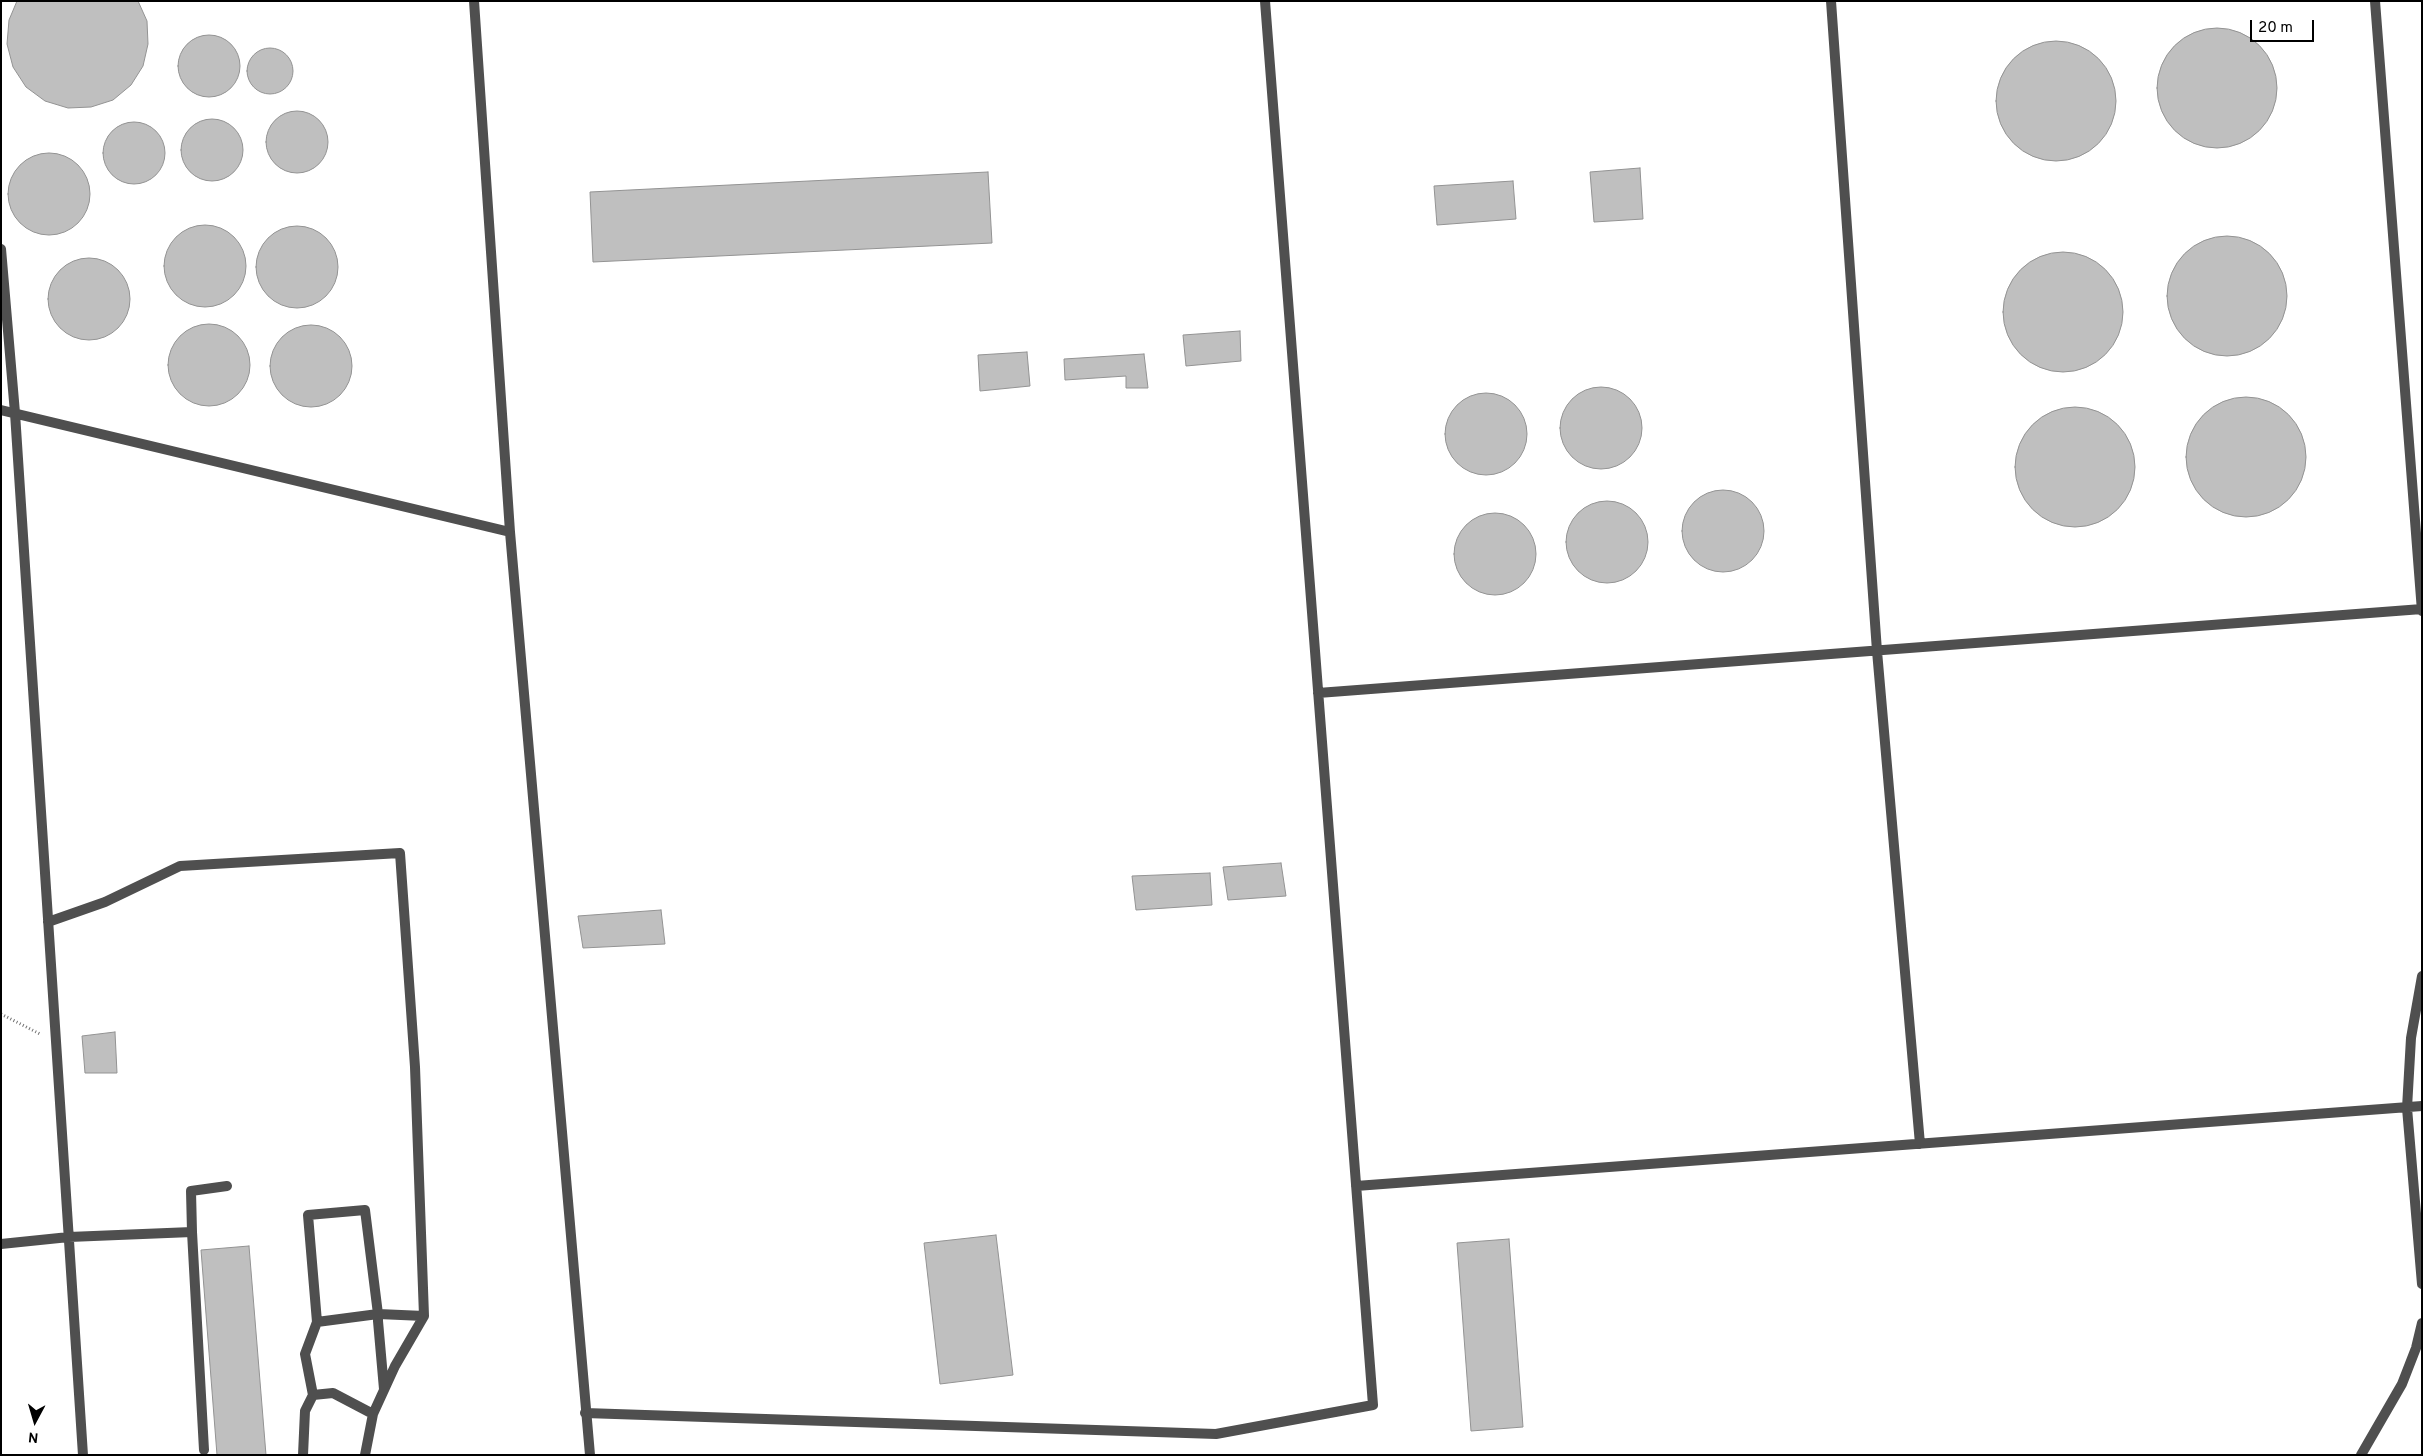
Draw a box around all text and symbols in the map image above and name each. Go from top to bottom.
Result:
scale bar [2253,10,2317,42]
text: 20 m [2258,19,2293,38]
north arrow [10,1396,60,1446]
text: N [27,1427,39,1445]

